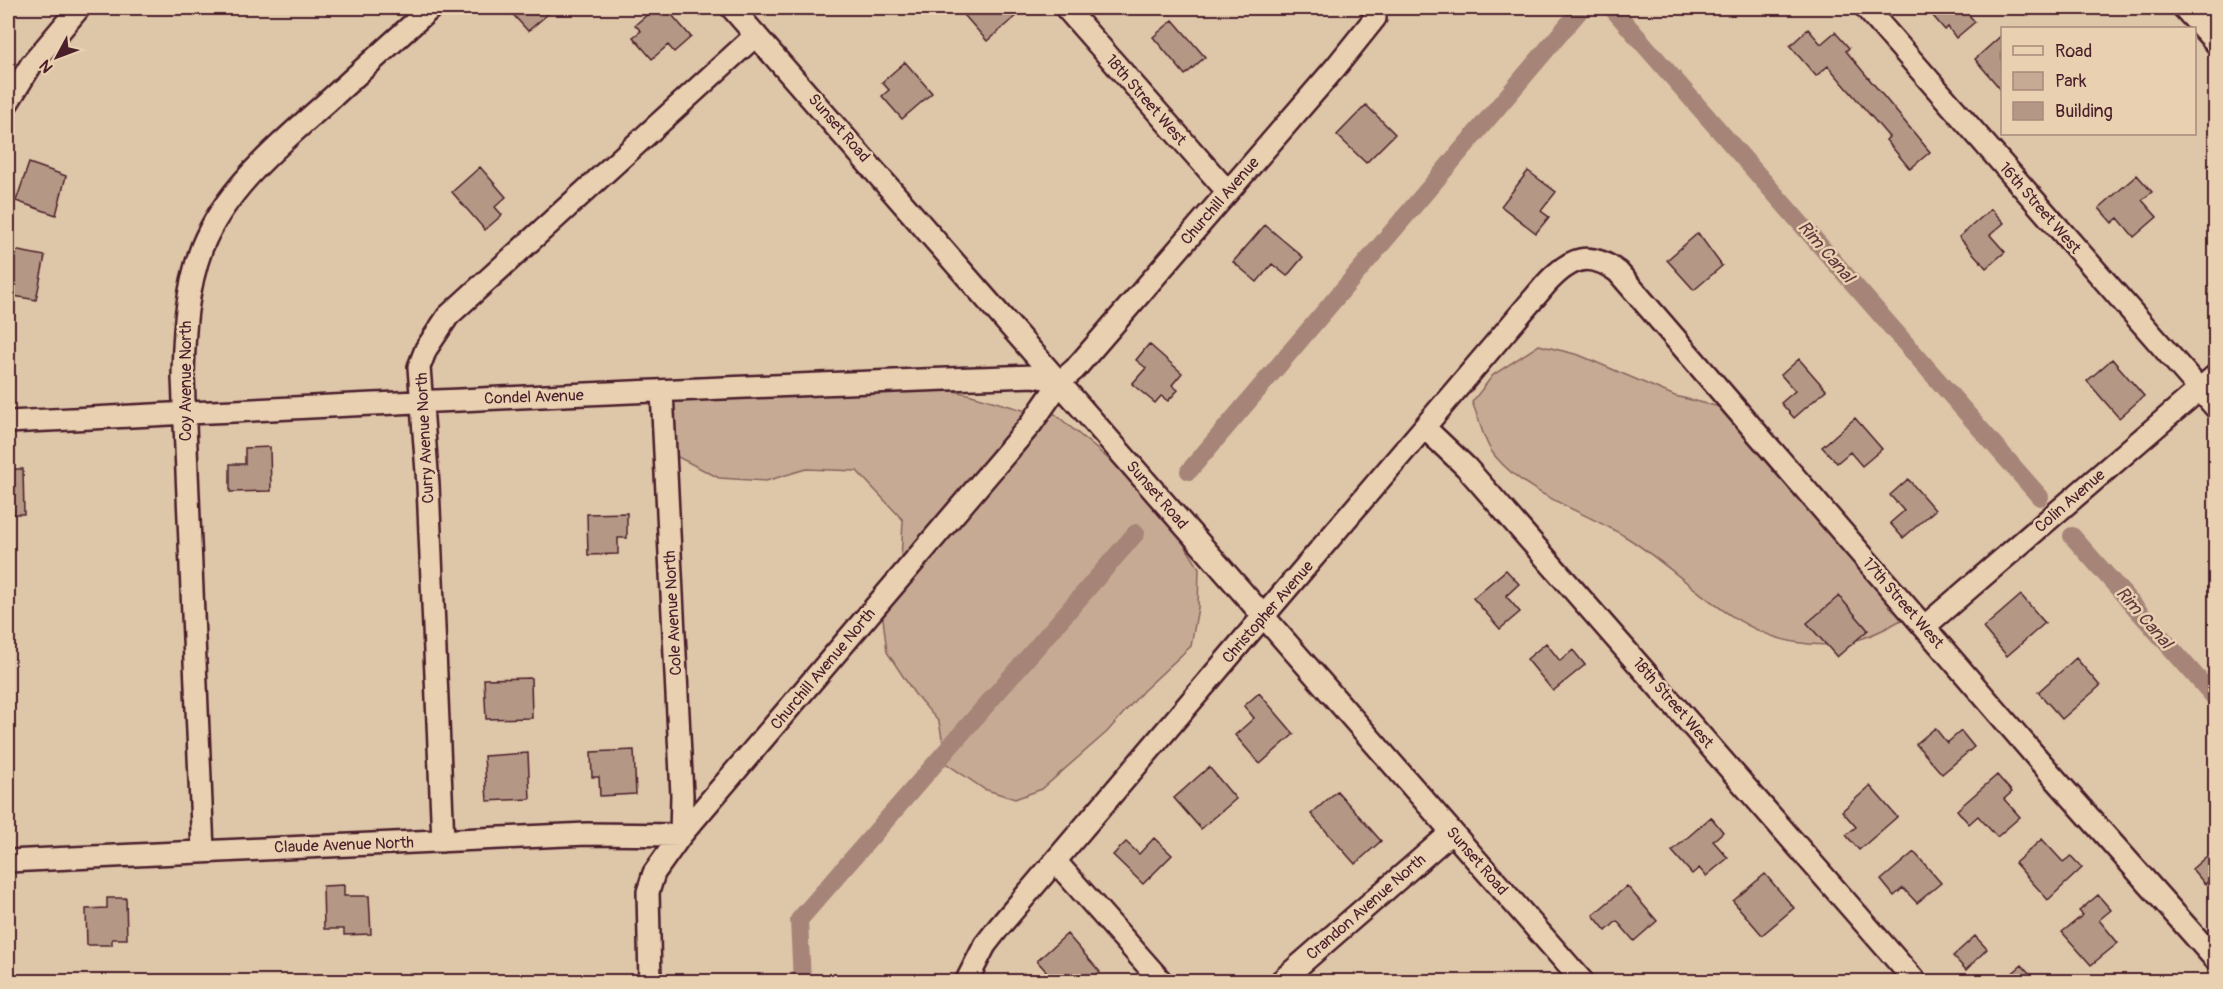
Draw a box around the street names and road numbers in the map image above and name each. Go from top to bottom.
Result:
street label: 18th Street West [1101,51,1191,150]
street label: Sunset Road [804,90,874,166]
street label: Churchill Avenue [1176,153,1264,249]
street label: 16th Street West [1995,158,2086,258]
street label: Coy Avenue North [176,321,196,441]
street label: Curry Avenue North [412,372,438,504]
street label: Condel Avenue [484,385,584,409]
street label: Sunset Road [1122,457,1192,533]
street label: Colin Avenue [2031,465,2109,537]
street label: Cole Avenue North [660,550,686,676]
street label: 17th Street West [1858,553,1948,653]
street label: Christopher Avenue [1218,556,1318,667]
street label: Churchill Avenue North [766,604,880,734]
street label: 18th Street West [1628,654,1718,753]
street label: Sunset Road [1442,823,1512,899]
street label: Claude Avenue North [274,833,414,857]
street label: Crandon Avenue North [1302,850,1430,964]

